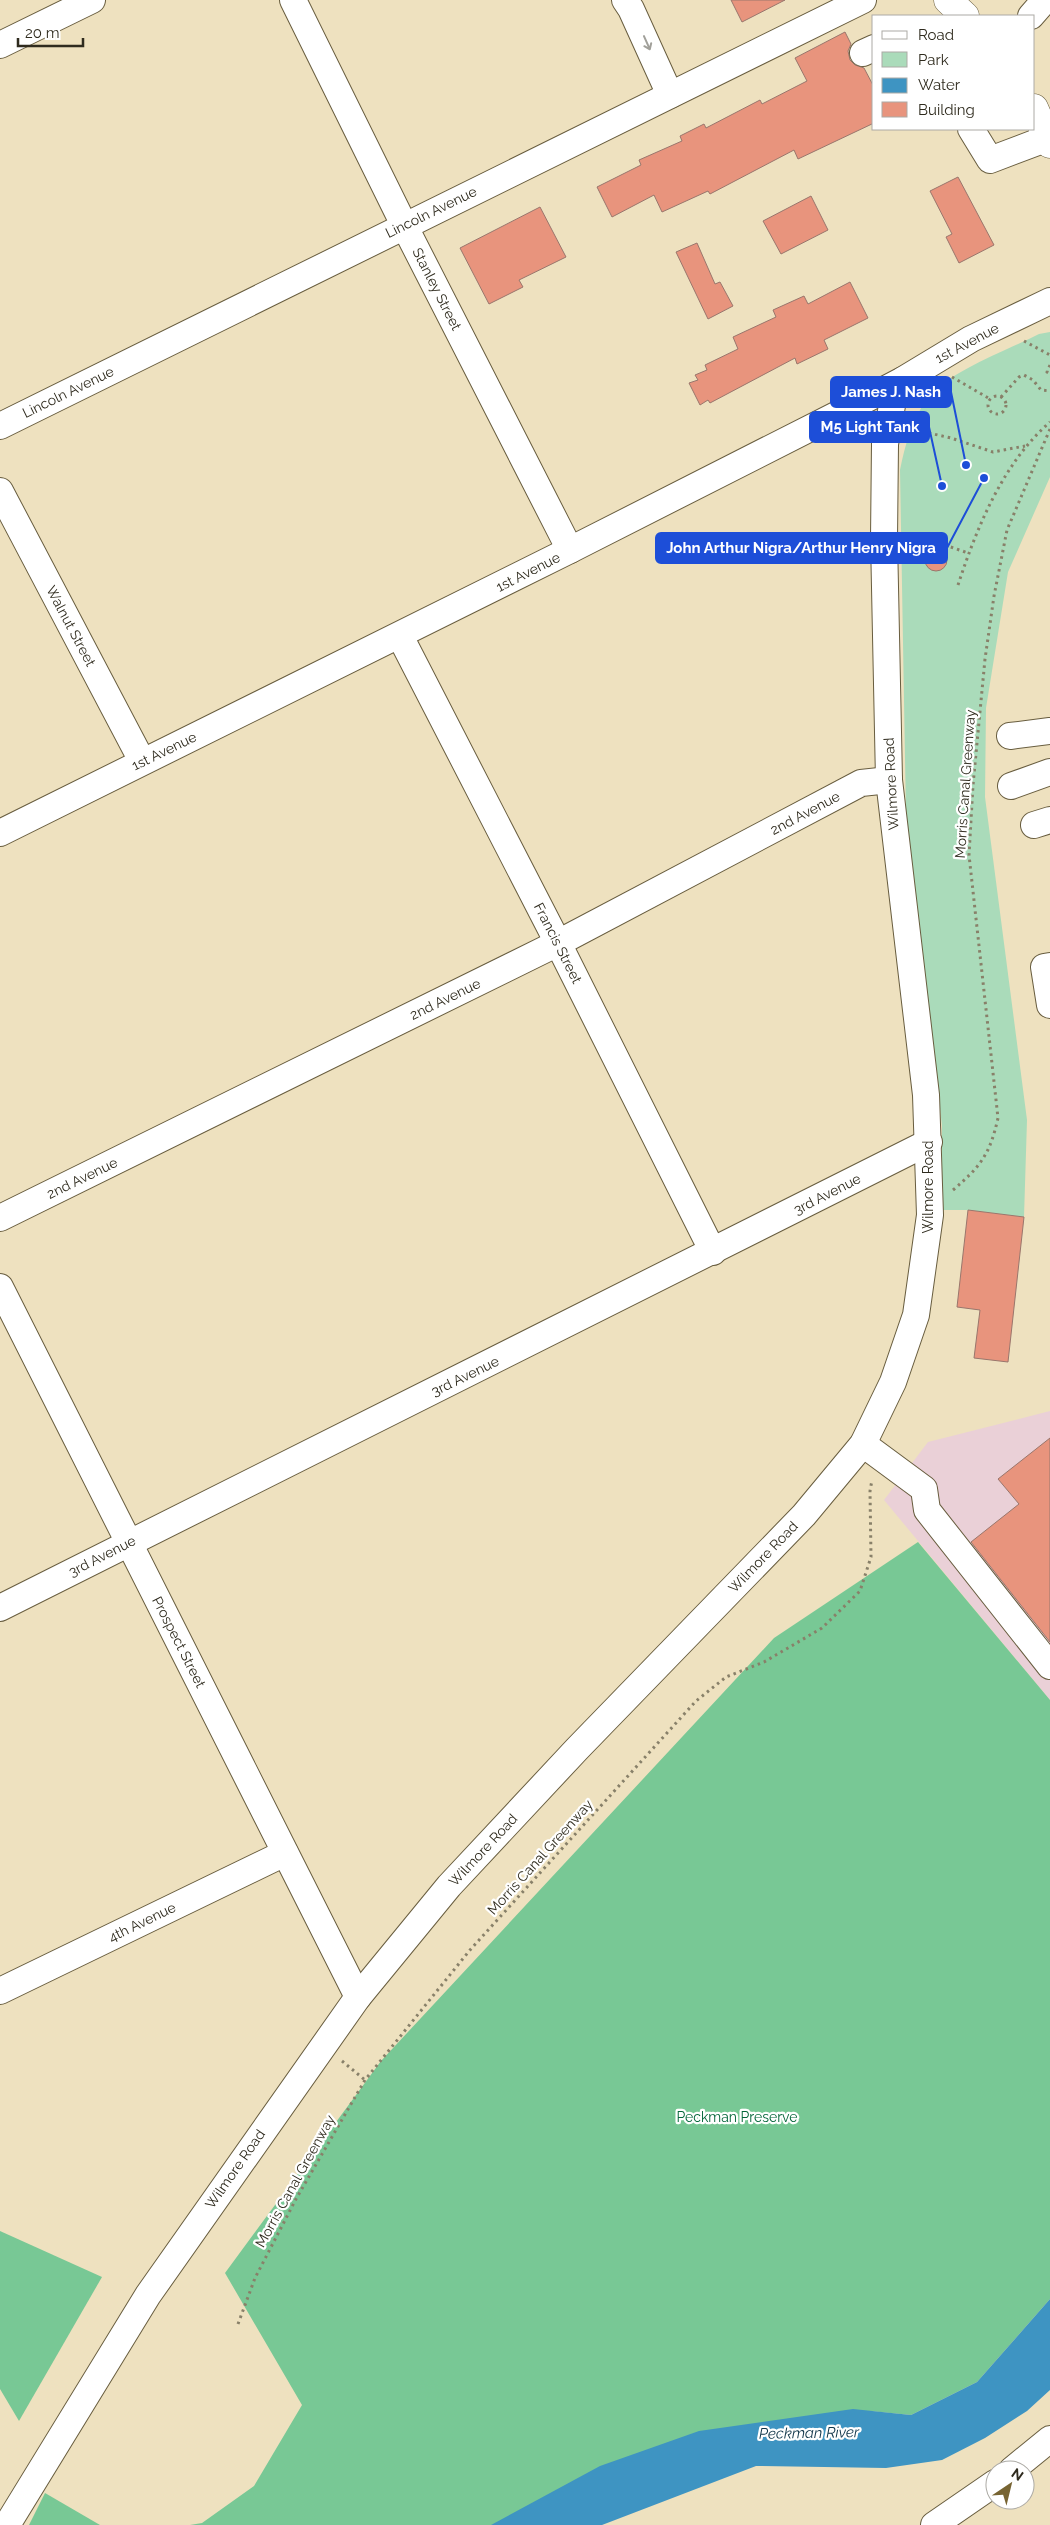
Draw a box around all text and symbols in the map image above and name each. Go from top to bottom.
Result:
scale bar [18,15,82,47]
legend [872,15,1035,130]
text: 20 m [25,24,60,42]
text: Road [918,26,954,44]
one-way arrow [642,35,652,50]
text: Park [918,51,949,69]
text: Water [918,76,961,94]
text: Building [918,101,975,119]
street label: Lincoln Avenue [383,183,479,241]
street label: Stanley Street [409,245,465,333]
street label: 1st Avenue [932,320,1002,366]
street label: Lincoln Avenue [20,363,116,421]
callout: James J. Nash [831,377,951,407]
text: James J. Nash [841,383,941,401]
callout: M5 Light Tank [810,412,929,442]
text: M5 Light Tank [821,418,920,436]
callout: John Arthur Nigra/Arthur Henry Nigra [656,533,947,563]
text: John Arthur Nigra/Arthur Henry Nigra [666,539,936,557]
street label: 1st Avenue [493,549,563,595]
street label: Walnut Street [43,583,99,669]
street label: Morris Canal Greenway [952,709,978,859]
street label: 1st Avenue [129,729,199,773]
street label: Wilmore Road [881,737,901,831]
street label: 2nd Avenue [767,788,843,838]
street label: Francis Street [531,900,585,986]
street label: 2nd Avenue [407,975,483,1023]
street label: Wilmore Road [920,1141,936,1233]
street label: 2nd Avenue [44,1154,120,1202]
street label: 3rd Avenue [791,1170,863,1218]
street label: 3rd Avenue [429,1353,501,1399]
street label: Wilmore Road [725,1518,801,1596]
street label: 3rd Avenue [66,1532,138,1580]
street label: Prospect Street [149,1594,209,1691]
street label: Morris Canal Greenway [484,1796,596,1918]
street label: Wilmore Road [446,1811,520,1889]
street label: 4th Avenue [106,1899,178,1945]
park label: Peckman Preserve [676,2109,798,2125]
street label: Morris Canal Greenway [252,2112,338,2250]
street label: Wilmore Road [202,2126,268,2212]
water label: Peckman River [759,2423,860,2443]
north arrow [985,2460,1035,2510]
text: N [1008,2465,1026,2484]

